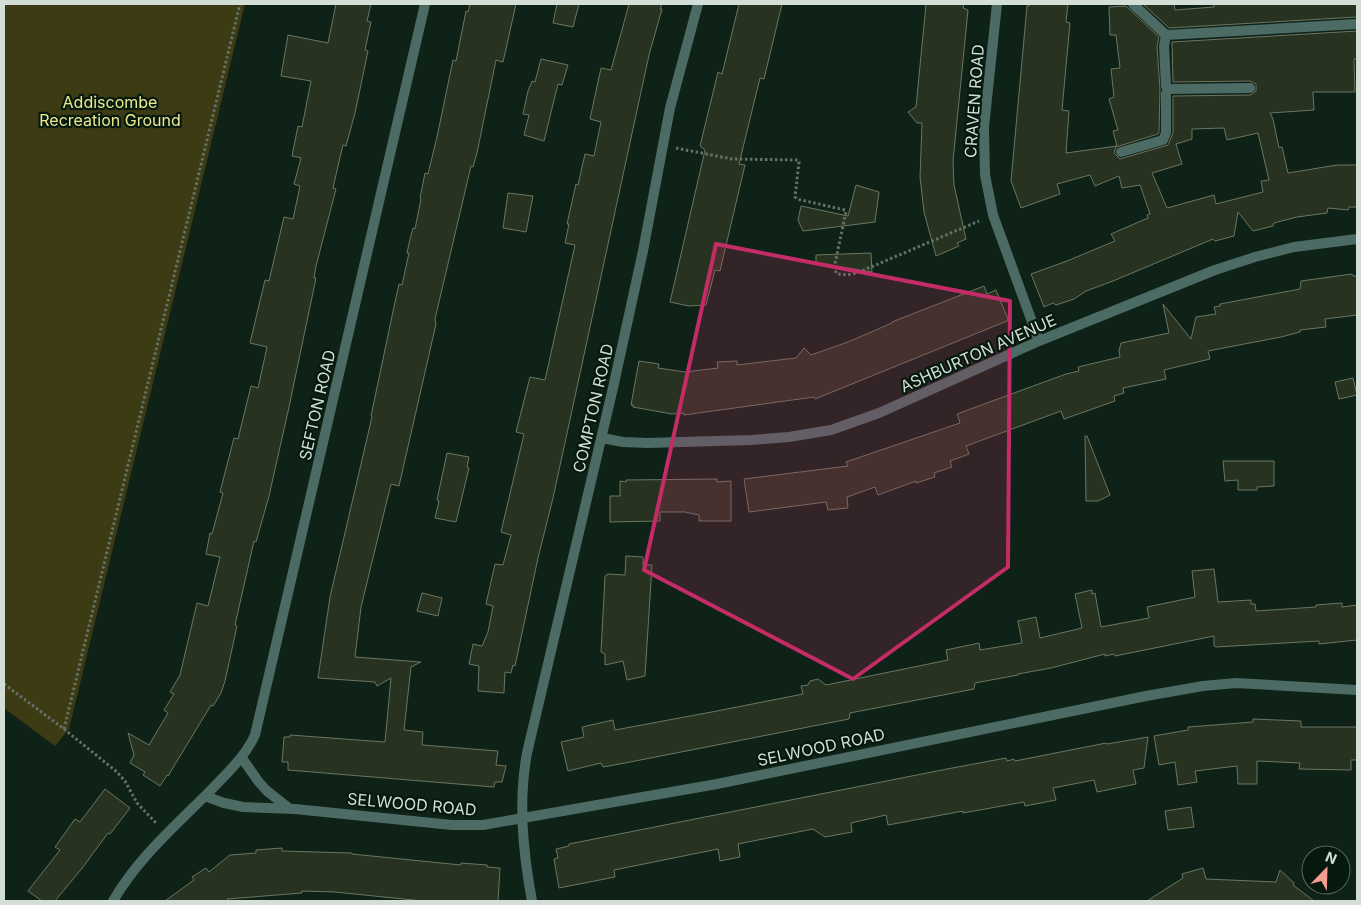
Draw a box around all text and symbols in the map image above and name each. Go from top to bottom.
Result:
street label: CRAVEN ROAD [960,44,988,158]
park label: Addiscombe Recreation Ground [39,92,181,130]
street label: ASHBURTON AVENUE [897,310,1059,396]
street label: COMPTON ROAD [568,342,618,474]
street label: SEFTON ROAD [295,348,339,462]
street label: SELWOOD ROAD [755,724,887,770]
street label: SELWOOD ROAD [346,788,478,820]
north arrow [1301,845,1351,895]
text: N [1323,848,1340,867]

